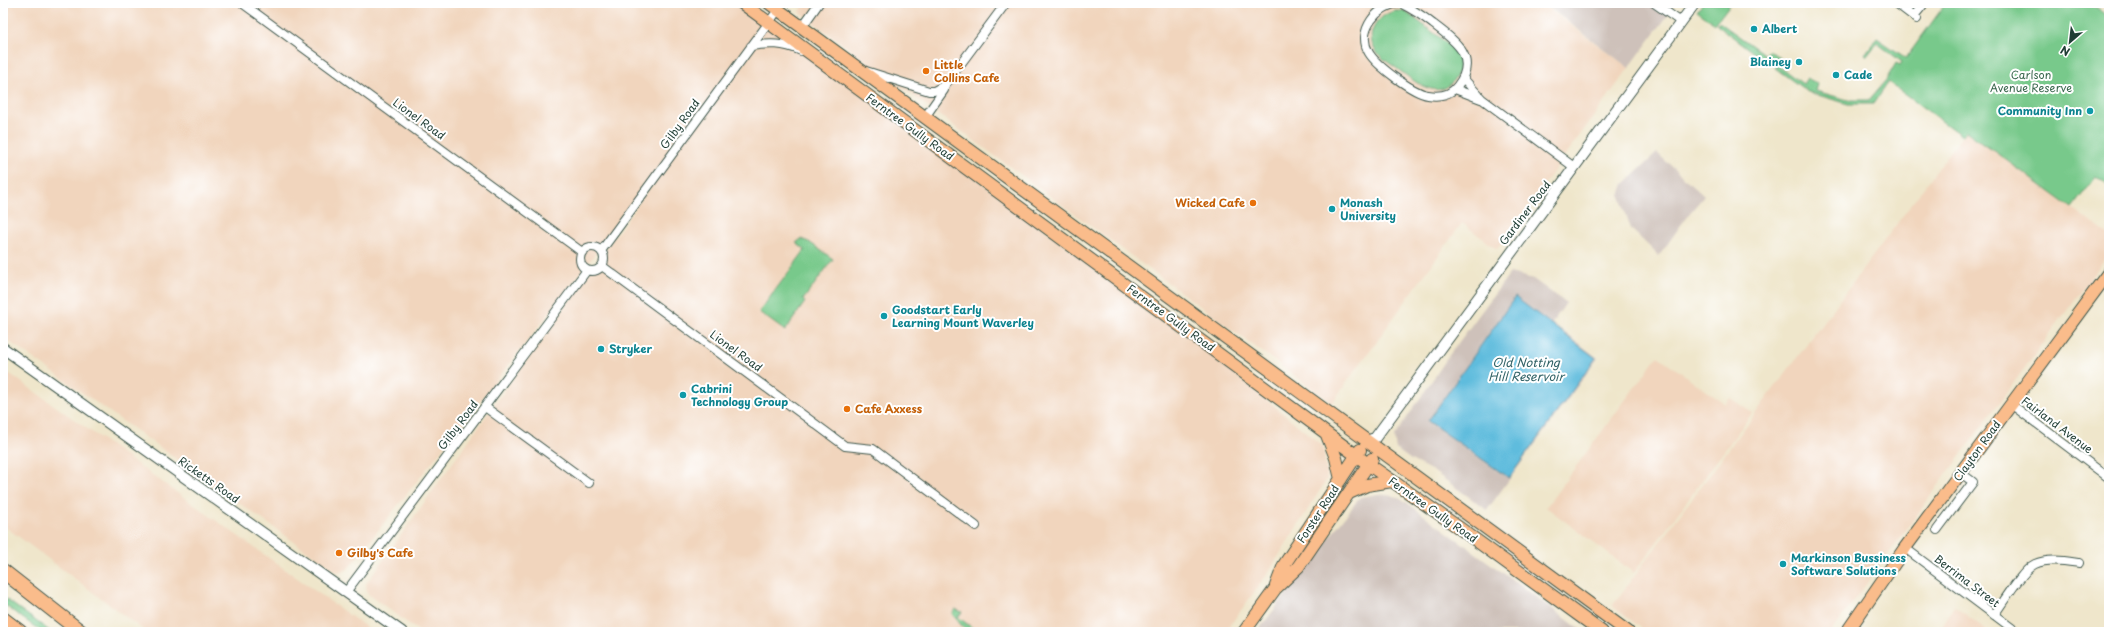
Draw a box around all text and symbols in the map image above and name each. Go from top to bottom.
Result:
place label: Albert [1762,20,1797,37]
north arrow [2050,22,2090,62]
marker: Albert [1749,24,1759,34]
text: N [2057,42,2073,61]
place label: Blainey [1750,53,1791,70]
place label: Little Collins Cafe [934,56,999,86]
marker: Blainey [1794,57,1804,67]
marker: Little Collins Cafe [921,66,931,76]
place label: Cade [1844,66,1872,83]
park label: Carlson Avenue Reserve [1990,66,2072,96]
marker: Cade [1831,70,1841,80]
street label: Ferntree Gully Road [863,89,958,164]
street label: Lionel Road [390,94,449,143]
street label: Gilby Road [656,95,704,152]
place label: Community Inn [1998,102,2082,119]
marker: Community Inn [2085,106,2095,116]
street label: Gardiner Road [1495,177,1555,249]
place label: Wicked Cafe [1175,194,1245,211]
place label: Monash University [1340,194,1396,224]
marker: Wicked Cafe [1248,198,1258,208]
marker: Monash University [1327,204,1337,214]
street label: Ferntree Gully Road [1124,280,1219,355]
place label: Goodstart Early Learning Mount Waverley [892,301,1034,331]
marker: Goodstart Early Learning Mount Waverley [879,311,889,321]
street label: Lionel Road [707,326,766,375]
place label: Stryker [609,340,652,357]
marker: Stryker [596,344,606,354]
water label: Old Notting Hill Reservoir [1488,353,1565,385]
place label: Cabrini Technology Group [691,380,788,410]
marker: Cabrini Technology Group [678,390,688,400]
street label: Fairland Avenue [2018,392,2097,457]
street label: Gilby Road [433,396,482,453]
place label: Cafe Axxess [855,400,923,417]
marker: Cafe Axxess [842,404,852,414]
street label: Clayton Road [1949,417,2005,485]
street label: Ricketts Road [175,452,244,507]
street label: Ferntree Gully Road [1385,472,1481,547]
street label: Forster Road [1292,481,1343,546]
place label: Gilby's Cafe [347,544,413,561]
marker: Gilby's Cafe [334,548,344,558]
place label: Markinson Bussiness Software Solutions [1791,549,1907,579]
street label: Berrima Street [1931,550,2004,611]
marker: Markinson Bussiness Software Solutions [1778,559,1788,569]

